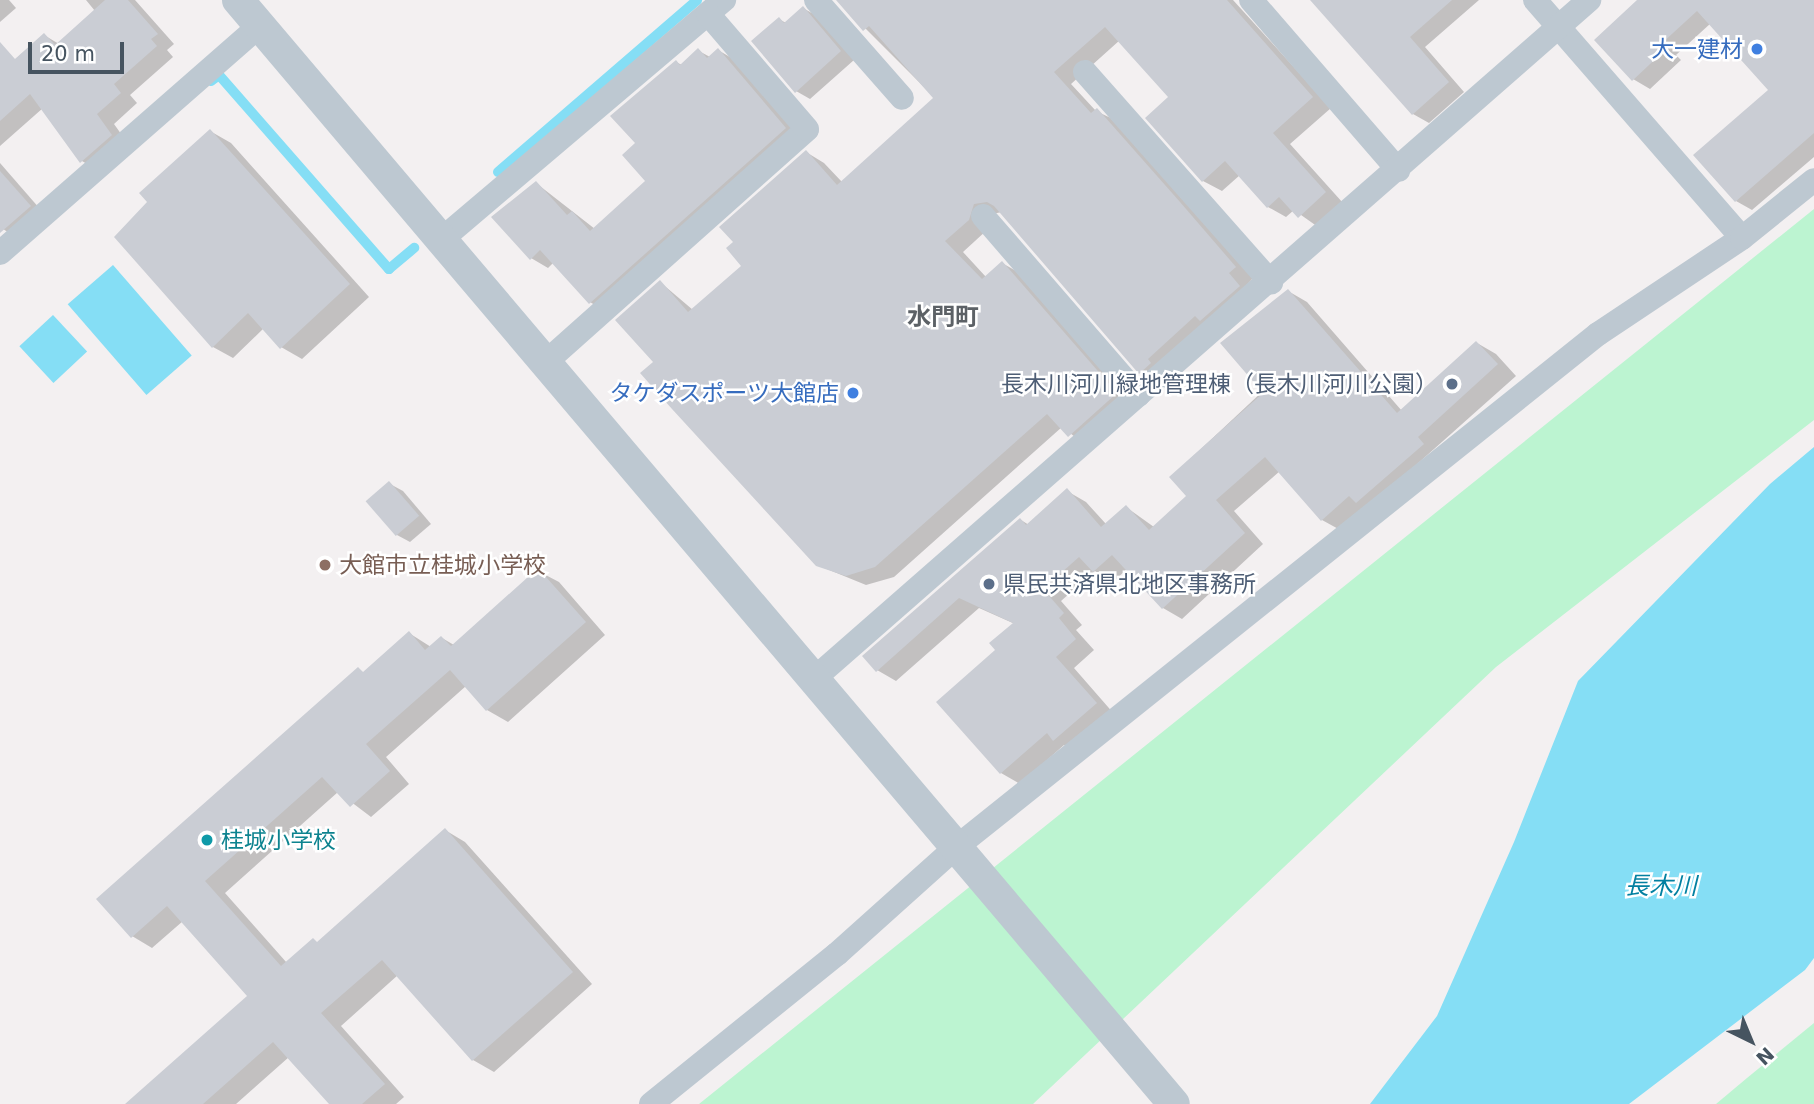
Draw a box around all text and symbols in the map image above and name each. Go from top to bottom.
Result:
scale bar [32,28,128,72]
place label: 大一建材 [1651,35,1743,63]
marker: 大一建材 [1749,41,1765,57]
text: 20 m [41,42,95,66]
district label: 水門町 [907,304,979,332]
place label: 長木川河川緑地管理棟（長木川河川公園） [1001,370,1438,398]
marker: 長木川河川緑地管理棟（長木川河川公園） [1444,376,1460,392]
place label: タケダスポーツ大館店 [609,379,839,407]
marker: タケダスポーツ大館店 [845,385,861,401]
place label: 大館市立桂城小学校 [339,551,546,579]
marker: 大館市立桂城小学校 [317,557,333,573]
place label: 県民共済県北地区事務所 [1003,570,1256,598]
marker: 県民共済県北地区事務所 [981,576,997,592]
place label: 桂城小学校 [221,826,336,854]
marker: 桂城小学校 [199,832,215,848]
water label: 長木川 [1625,873,1697,901]
north arrow [1716,1006,1786,1076]
text: N [1752,1043,1779,1070]

